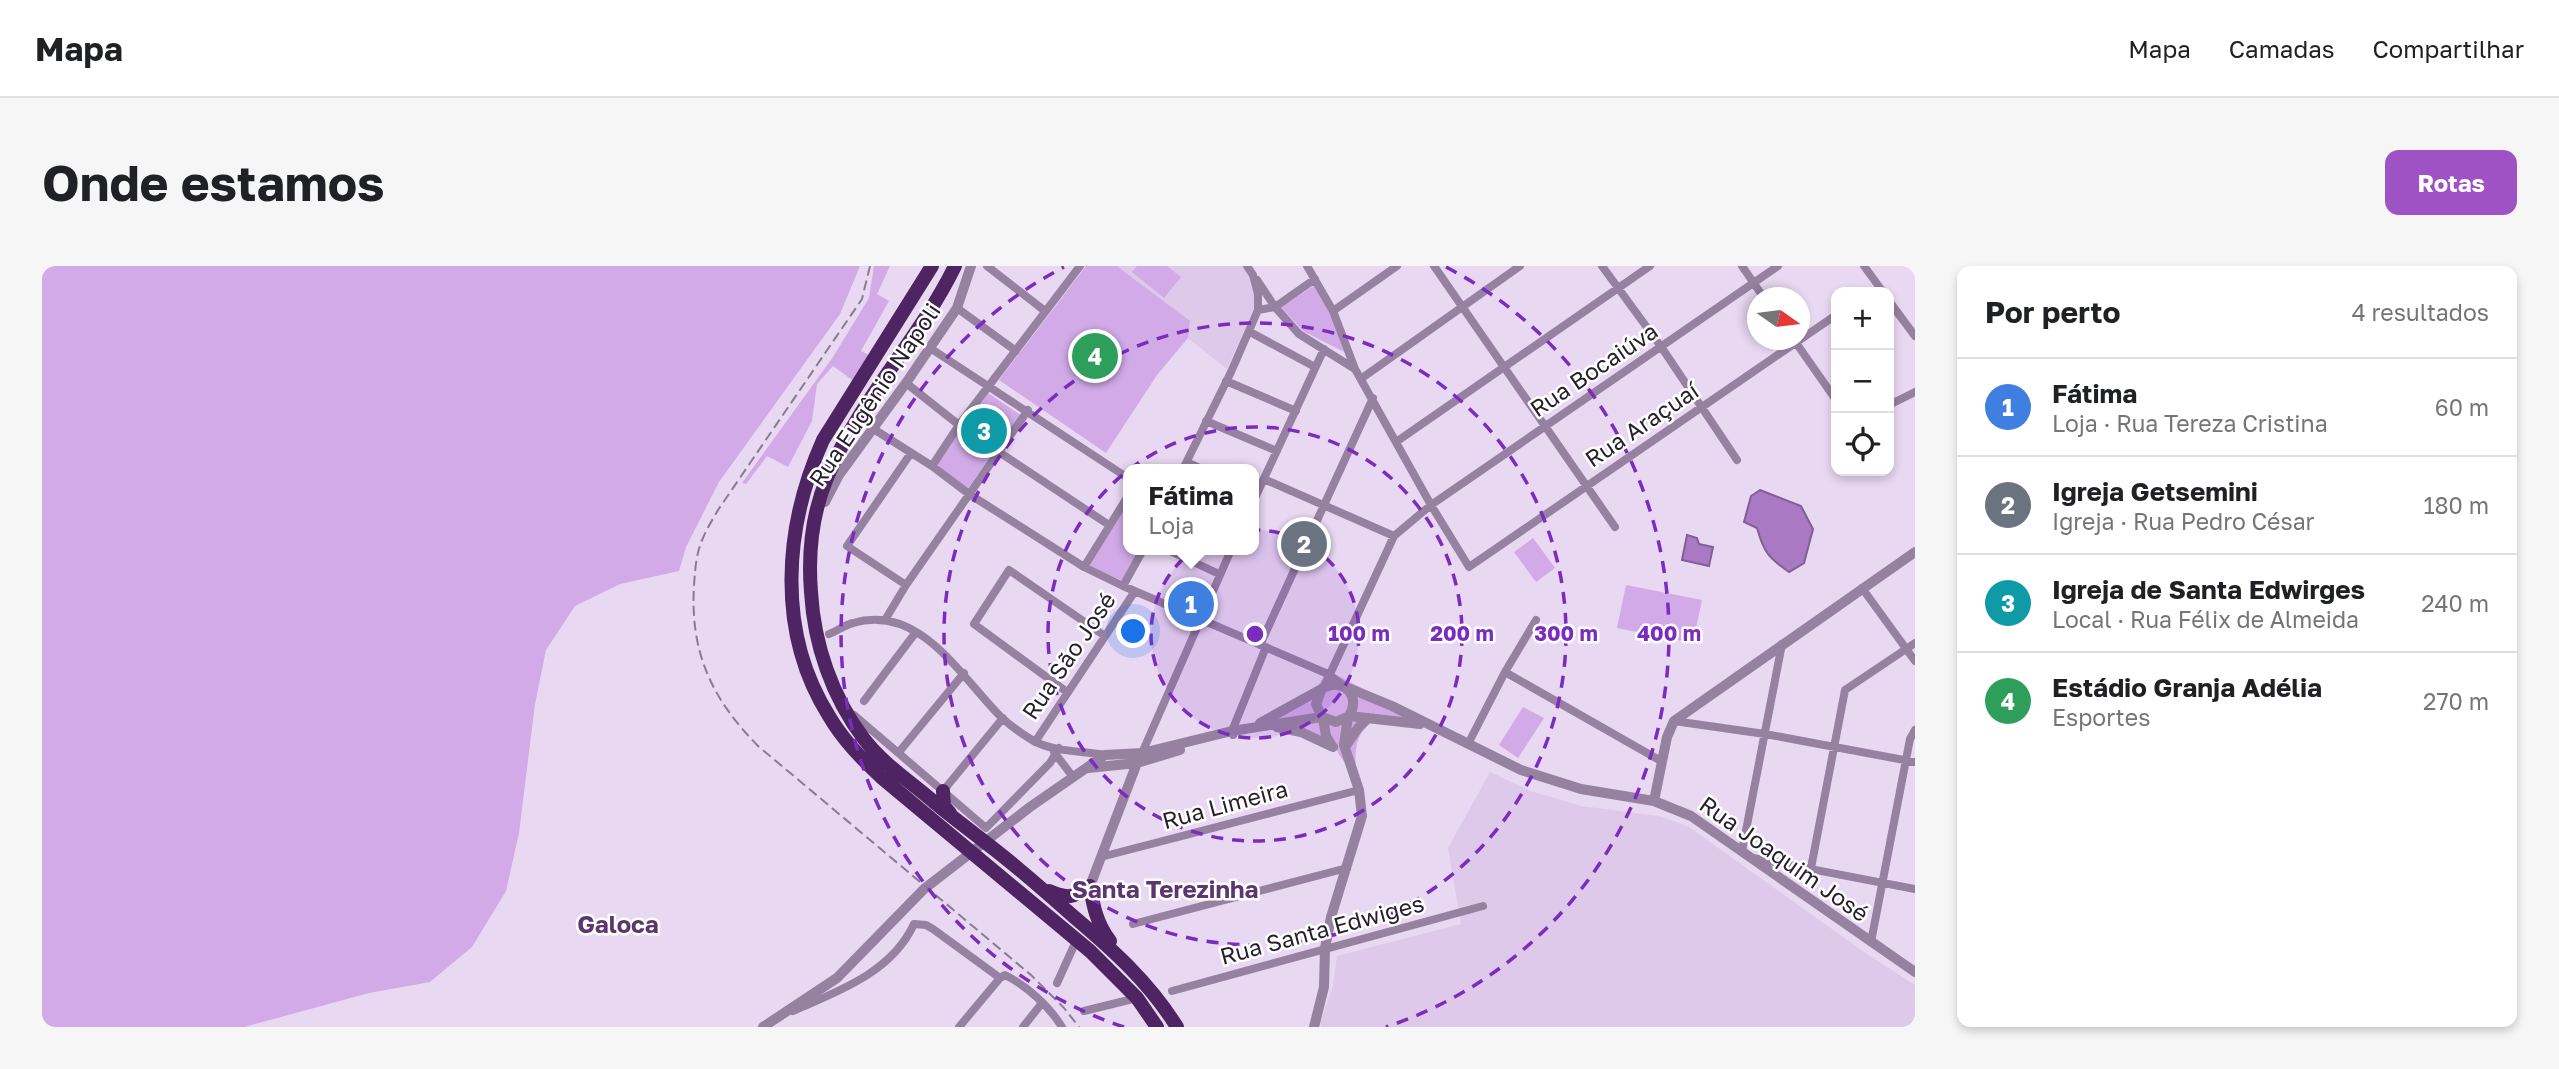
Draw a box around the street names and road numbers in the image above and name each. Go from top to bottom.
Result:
street label: Rua Eugênio Napoli [802,297,946,491]
street label: Rua Bocaiúva [1524,316,1663,422]
street label: Rua Araçuaí [1579,375,1705,472]
street label: Rua São José [1015,587,1121,724]
street label: Rua Limeira [1159,774,1291,834]
street label: Rua Joaquim José [1695,789,1874,927]
street label: Rua Santa Edwiges [1217,888,1427,970]

